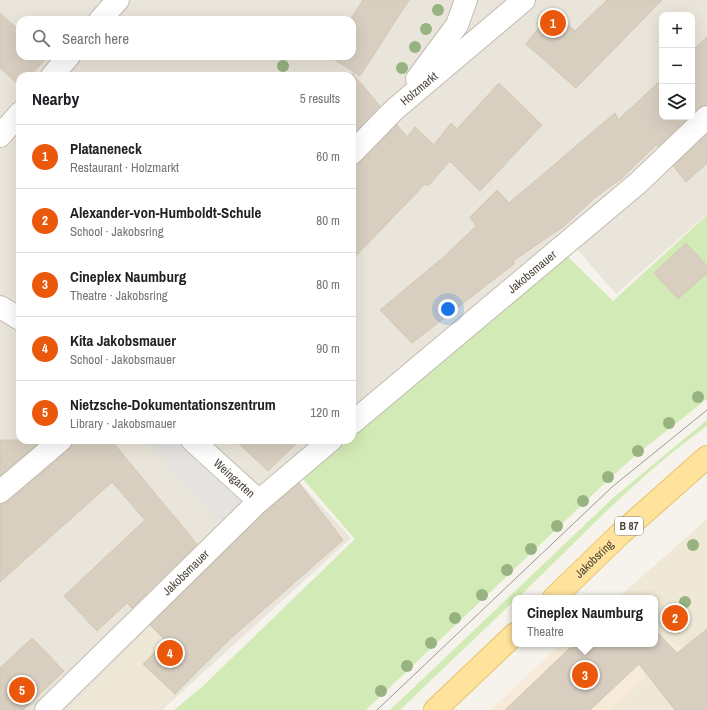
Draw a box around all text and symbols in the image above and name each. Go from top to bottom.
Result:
pin: 1 [540,8,566,38]
map controls [659,12,695,120]
button: + [659,12,695,48]
search box [16,16,356,60]
icon: search [30,27,52,49]
text: Search here [62,28,129,49]
button: − [659,48,695,84]
street label: Holzmarkt [397,68,441,109]
button: layers [659,84,695,120]
text: Nearby [32,87,79,110]
text: 5 results [300,90,340,107]
text: Plataneneck [70,138,142,159]
text: 1 [42,148,48,165]
text: 60 m [316,148,340,165]
text: Restaurant · Holzmarkt [70,159,179,176]
text: Alexander-von-Humboldt-Schule [70,202,261,223]
text: 2 [42,212,48,229]
text: 80 m [316,212,340,229]
text: School · Jakobsring [70,223,164,240]
street label: Jakobsmauer [504,246,560,297]
text: Cineplex Naumburg [70,266,186,287]
text: 3 [42,276,48,293]
text: 80 m [316,276,340,293]
text: Theatre · Jakobsring [70,287,168,304]
your location [438,299,458,319]
text: Kita Jakobsmauer [70,330,176,351]
text: 4 [42,340,48,357]
text: 90 m [316,340,340,357]
text: School · Jakobsmauer [70,351,175,368]
text: Nietzsche-Dokumentationszentrum [70,394,276,415]
text: 5 [42,404,48,421]
text: 120 m [310,404,340,421]
text: Library · Jakobsmauer [70,415,176,432]
street label: Weingarten [210,455,258,501]
road number: B 87 [615,517,643,535]
street label: Jakobsring [571,536,617,582]
street label: Jakobsmauer [159,546,213,599]
popup [512,595,658,647]
text: Cineplex Naumburg [527,602,643,623]
pin: 2 [662,603,688,633]
text: Theatre [527,623,564,640]
pin: 4 [157,638,183,668]
pin: 3 [572,660,598,690]
pin: 5 [9,675,35,705]

